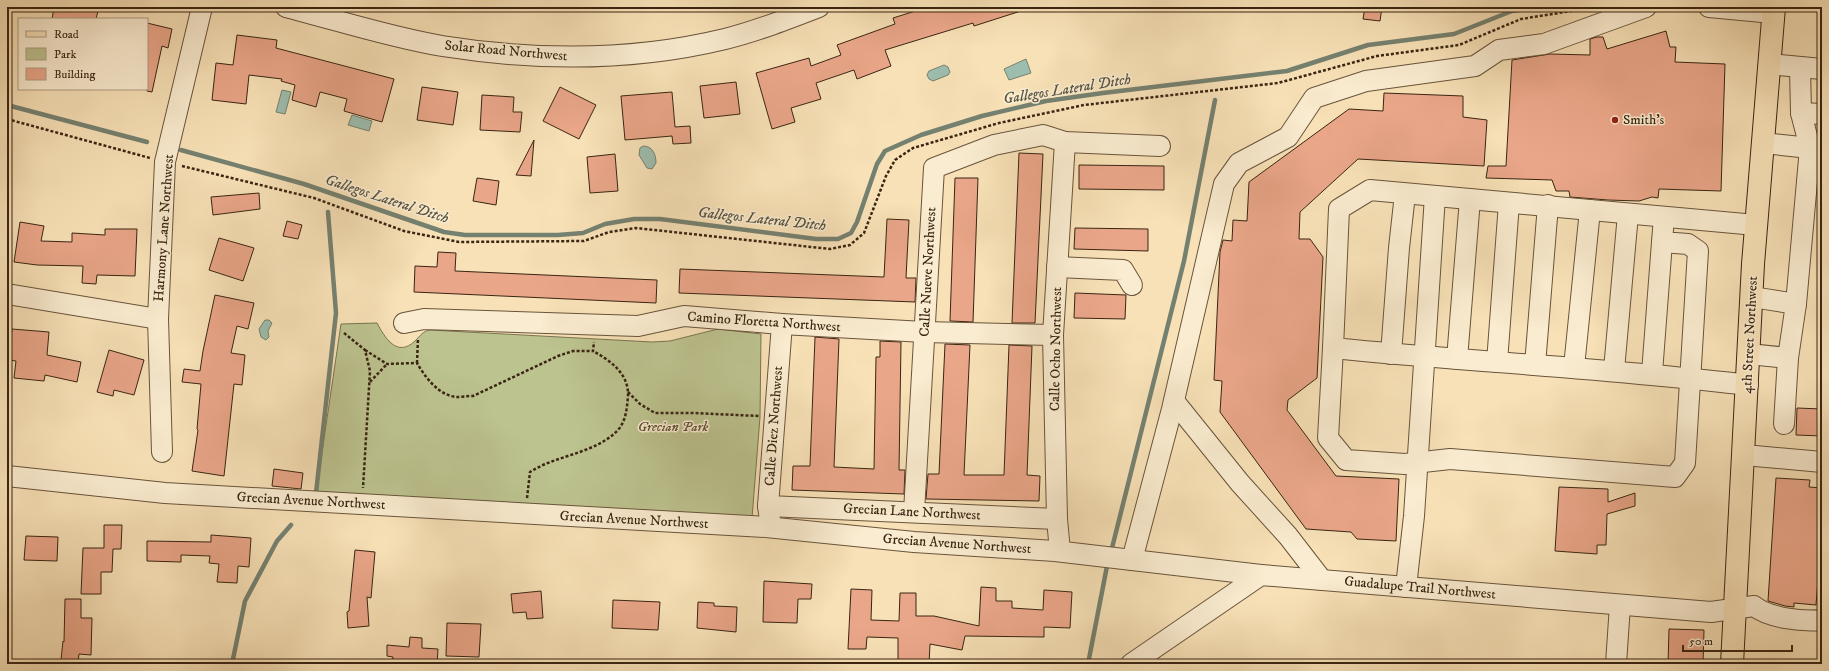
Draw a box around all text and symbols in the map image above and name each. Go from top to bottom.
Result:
legend [18,18,148,90]
text: Road [54,27,79,42]
street label: Solar Road Northwest [444,37,569,65]
text: Park [54,47,76,62]
text: Building [54,67,95,82]
water label: Gallegos Lateral Ditch [1002,70,1132,108]
place label: Smith's [1623,111,1665,129]
marker: Smith's [1610,115,1620,125]
street label: Harmony Lane Northwest [150,153,178,302]
water label: Gallegos Lateral Ditch [323,170,451,228]
water label: Gallegos Lateral Ditch [697,203,827,235]
street label: Calle Nueve Northwest [916,206,940,337]
street label: 4th Street Northwest [1738,275,1762,394]
street label: Calle Ocho Northwest [1046,286,1066,411]
street label: Camino Floretta Northwest [687,308,842,336]
street label: Calle Diez Northwest [761,365,787,487]
park label: Grecian Park [638,418,708,436]
street label: Grecian Avenue Northwest [236,488,386,514]
street label: Grecian Lane Northwest [843,499,982,525]
street label: Grecian Avenue Northwest [559,507,709,533]
street label: Grecian Avenue Northwest [882,530,1032,558]
street label: Guadalupe Trail Northwest [1343,572,1497,604]
scale bar [1683,627,1792,653]
text: 50 m [1689,634,1713,649]

